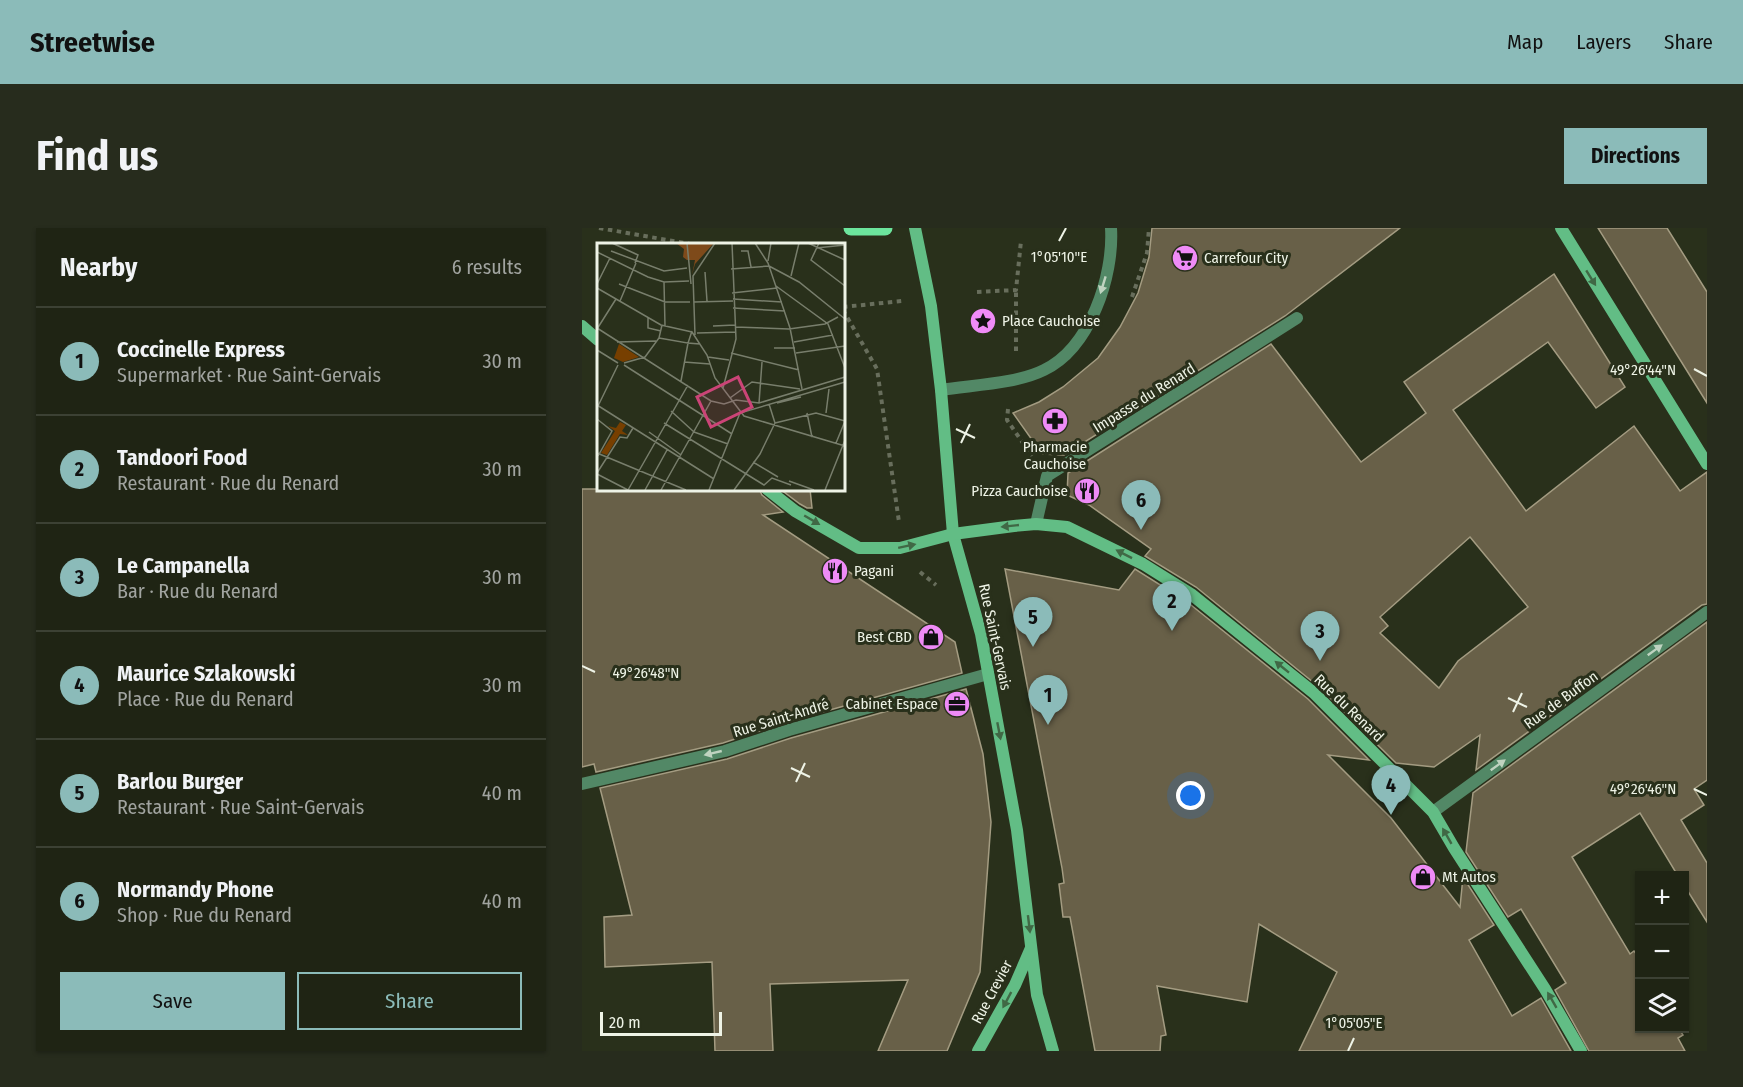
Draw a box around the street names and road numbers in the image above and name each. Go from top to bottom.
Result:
street label: Impasse du Renard [1090,359,1198,437]
street label: Rue Saint-Gervais [975,582,1015,692]
street label: Rue de Buffon [1521,667,1601,733]
street label: Rue du Renard [1310,670,1388,746]
street label: Rue Saint-André [731,695,831,741]
street label: Rue Crevier [968,956,1017,1027]

